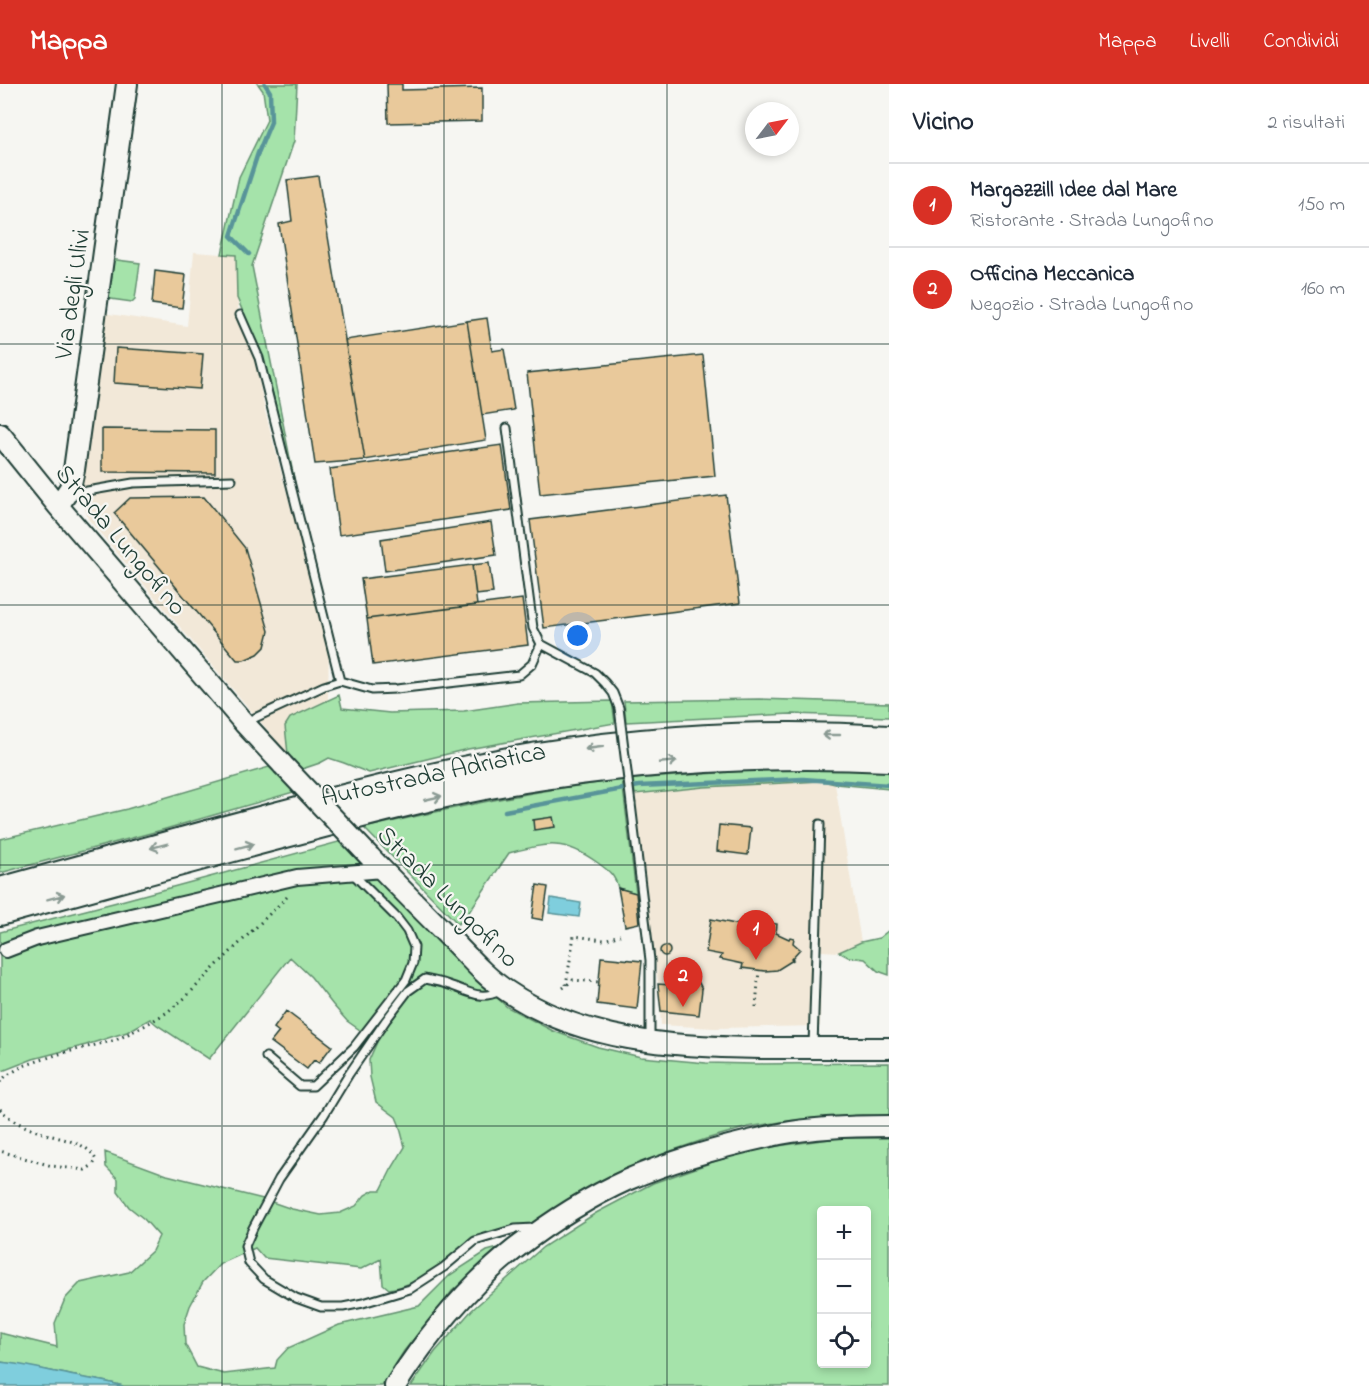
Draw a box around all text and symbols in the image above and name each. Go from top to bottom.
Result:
text: Mappa [30,22,108,63]
text: Mappa [1098,27,1157,57]
text: Livelli [1190,27,1230,57]
text: Condividi [1263,27,1339,57]
north arrow [745,102,799,156]
text: Vicino [913,104,974,142]
text: 2 risultati [1268,109,1345,138]
text: Margazzill Idee dal Mare [970,175,1177,207]
text: 1 [929,191,936,220]
text: 150 m [1298,191,1345,220]
text: Ristorante · Strada Lungofino [970,207,1214,236]
street label: Via degli Ulivi [46,227,102,363]
text: Officina Meccanica [970,259,1134,291]
text: 2 [928,275,937,304]
text: 160 m [1301,275,1345,304]
text: Negozio · Strada Lungofino [970,291,1193,320]
street label: Strada Lungofino [45,457,195,625]
your location [563,621,592,650]
one-way arrow [821,729,841,741]
street label: Autostrada Adriatica [318,734,549,818]
one-way arrow [585,742,605,753]
one-way arrow [657,757,677,768]
one-way arrow [424,791,443,803]
street label: Strada Lungofino [367,818,527,978]
one-way arrow [235,839,254,851]
one-way arrow [149,841,168,853]
one-way arrow [47,891,66,902]
pin: 1 [736,910,776,960]
pin: 2 [664,958,702,1007]
map controls [817,1206,871,1368]
button: + [817,1206,871,1260]
button: − [817,1260,871,1314]
button: locate [817,1314,871,1368]

